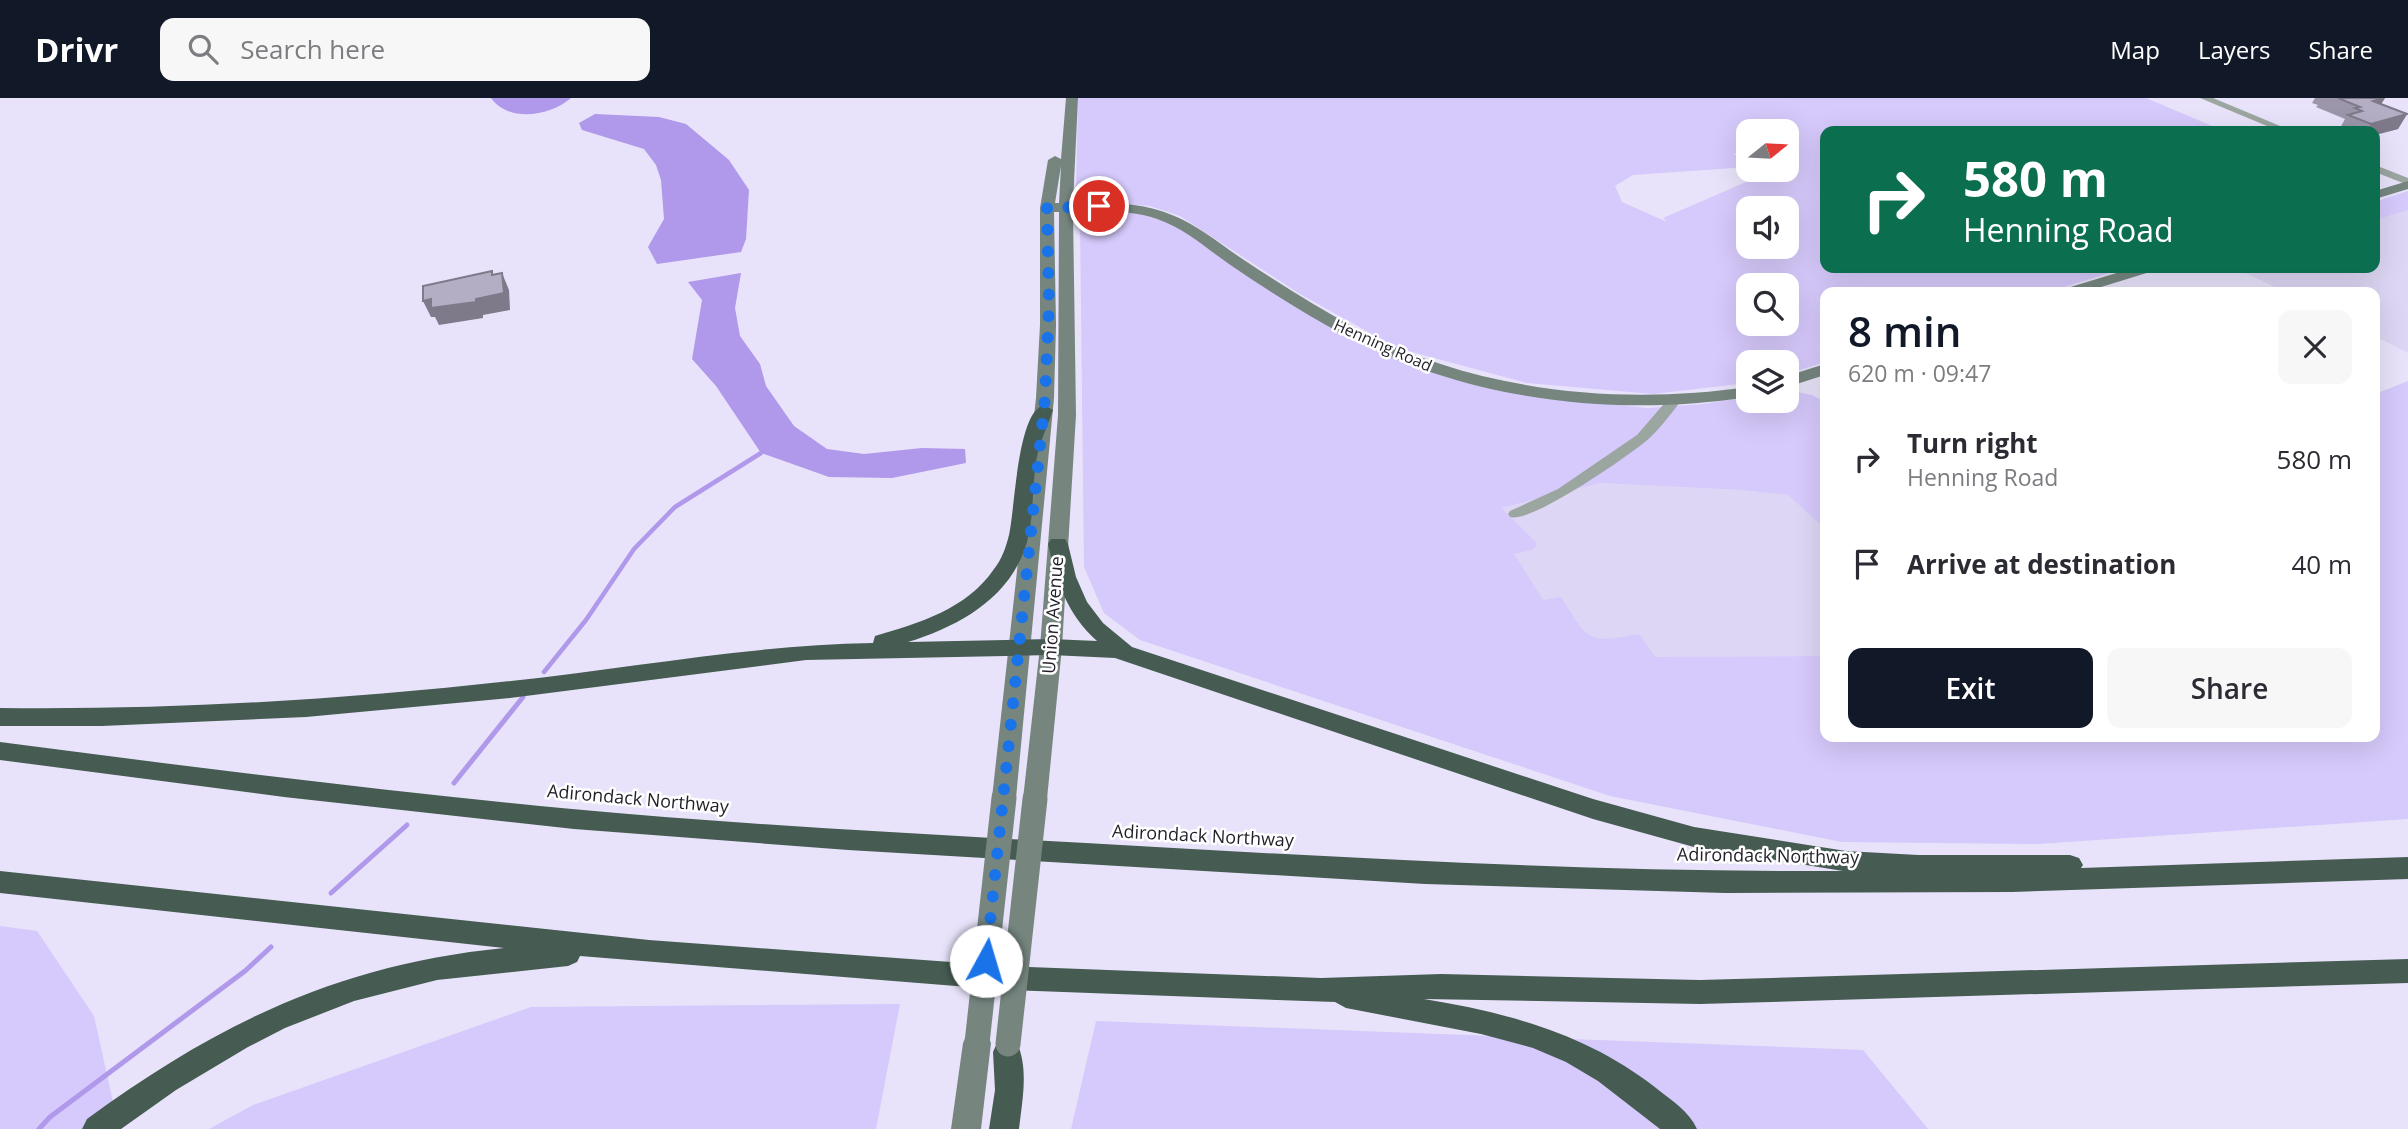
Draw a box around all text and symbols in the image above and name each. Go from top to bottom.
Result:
search box [160,18,650,81]
text: Drivr [35,27,118,72]
icon: search [184,30,222,68]
text: Search here [240,31,385,67]
text: Map [2110,33,2160,66]
text: Layers [2198,33,2271,66]
text: Share [2309,33,2373,66]
north arrow [1736,119,1799,182]
map controls [1736,119,1799,413]
text: 580 m [1963,145,2108,211]
icon: right [1848,154,1939,245]
pin [1069,176,1129,236]
icon: arrive [1080,187,1118,225]
button: sound [1736,196,1799,259]
text: Henning Road [1963,208,2174,251]
button: search [1736,273,1799,336]
text: 8 min [1848,302,1961,359]
button: close [2278,310,2352,384]
street label: Henning Road [1330,314,1436,376]
button: layers [1736,350,1799,413]
text: 620 m · 09:47 [1848,357,1991,389]
text: Turn right [1907,425,2038,461]
icon: right [1848,440,1886,478]
text: 580 m [2277,441,2352,477]
text: Henning Road [1907,461,2058,493]
icon: arrive [1848,545,1886,583]
text: Arrive at destination [1907,546,2176,582]
text: 40 m [2291,546,2352,582]
street label: Union Avenue [1036,555,1068,675]
button: Exit [1848,648,2093,728]
button: Share [2107,648,2352,728]
street label: Adirondack Northway [546,778,731,818]
street label: Adirondack Northway [1112,818,1296,852]
street label: Adirondack Northway [1677,841,1860,869]
position arrow [949,924,1023,998]

